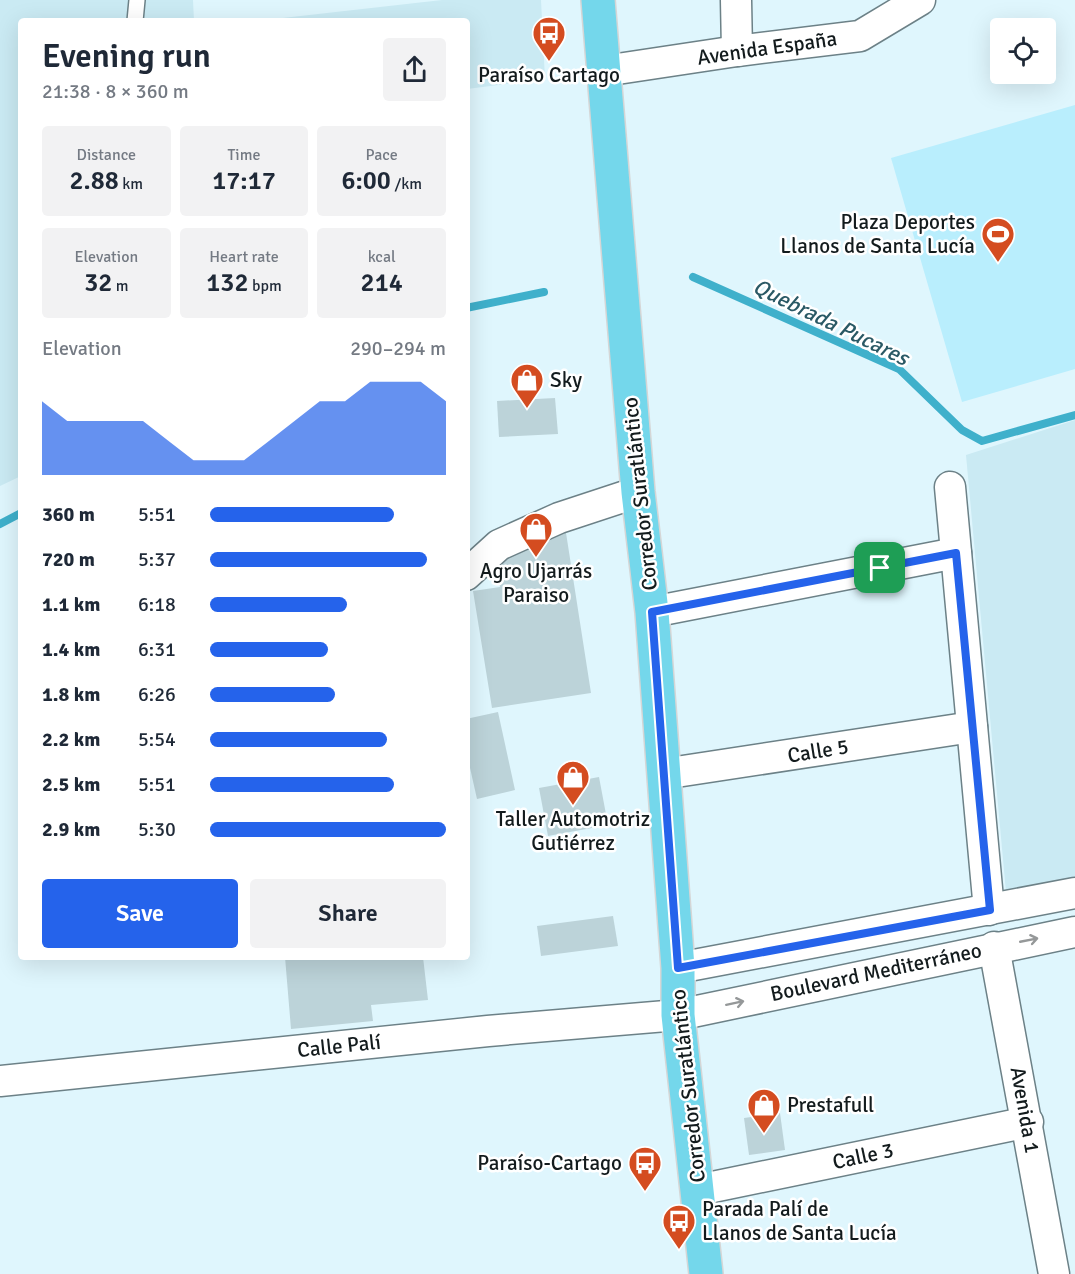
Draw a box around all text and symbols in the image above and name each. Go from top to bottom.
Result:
bus stop icon: Paraíso Cartago [531,15,567,62]
map controls [990,18,1056,84]
button: locate [990,18,1056,84]
street label: Avenida España [695,25,839,71]
text: Evening run [42,36,211,77]
button: share [383,38,446,101]
place label: Paraíso Cartago [478,62,620,88]
text: 21:38 · 8 × 360 m [42,79,189,104]
text: Distance [77,145,136,165]
text: Time [228,145,260,165]
text: Pace [366,145,398,165]
text: 2.88 [70,165,119,197]
text: 17:17 [212,165,276,197]
text: 6:00 [341,165,391,197]
text: km [119,174,143,194]
text: /km [391,174,422,194]
place label: Plaza Deportes Llanos de Santa Lucía [780,209,975,259]
sports icon: Plaza Deportes Llanos de Santa Lucía [980,216,1016,263]
text: Elevation [74,247,138,267]
text: Heart rate [209,247,279,267]
text: kcal [368,247,396,267]
text: 32 [84,267,112,299]
text: 132 [206,267,248,299]
text: 214 [361,267,403,299]
water label: Quebrada Pucares [749,273,915,372]
text: m [112,276,129,296]
text: bpm [248,276,282,296]
text: Elevation [42,336,122,361]
text: 290–294 m [350,336,446,361]
shop icon: Sky [509,362,545,409]
place label: Sky [550,367,582,393]
street label: Corredor Suratlántico [617,396,663,592]
text: 360 m [42,502,95,527]
text: 5:51 [138,502,176,527]
shop icon: Agro Ujarrás Paraiso [518,511,554,558]
pin [854,542,905,593]
text: 720 m [42,547,95,572]
text: 5:37 [138,547,176,572]
icon: arrive [863,551,896,584]
place label: Agro Ujarrás Paraiso [480,558,592,608]
text: 1.1 km [42,592,100,617]
text: 6:18 [138,592,176,617]
text: 1.4 km [42,637,100,662]
text: 6:31 [138,637,176,662]
text: 1.8 km [42,682,100,707]
text: 6:26 [138,682,176,707]
text: 2.2 km [42,727,100,752]
text: 5:54 [138,727,176,752]
street label: Calle 5 [786,733,850,769]
shop icon: Taller Automotriz Gutiérrez [555,759,591,806]
text: 2.5 km [42,772,100,797]
text: 5:51 [138,772,176,797]
place label: Taller Automotriz Gutiérrez [496,806,650,856]
text: 2.9 km [42,817,100,842]
text: 5:30 [138,817,176,842]
button: Save [42,879,238,948]
button: Share [250,879,446,948]
one-way arrow [1018,934,1038,945]
street label: Boulevard Mediterráneo [768,937,984,1007]
street label: Corredor Suratlántico [665,988,711,1184]
one-way arrow [725,997,744,1008]
street label: Calle Palí [296,1029,382,1063]
street label: Avenida 1 [1005,1065,1045,1155]
shop icon: Prestafull [746,1087,782,1134]
place label: Prestafull [787,1092,874,1118]
street label: Calle 3 [830,1137,896,1175]
bus stop icon: Paraíso-Cartago [627,1145,663,1192]
place label: Paraíso-Cartago [477,1150,622,1176]
place label: Parada Palí de Llanos de Santa Lucía [702,1196,897,1246]
bus stop icon: Parada Palí de Llanos de Santa Lucía [661,1203,697,1250]

